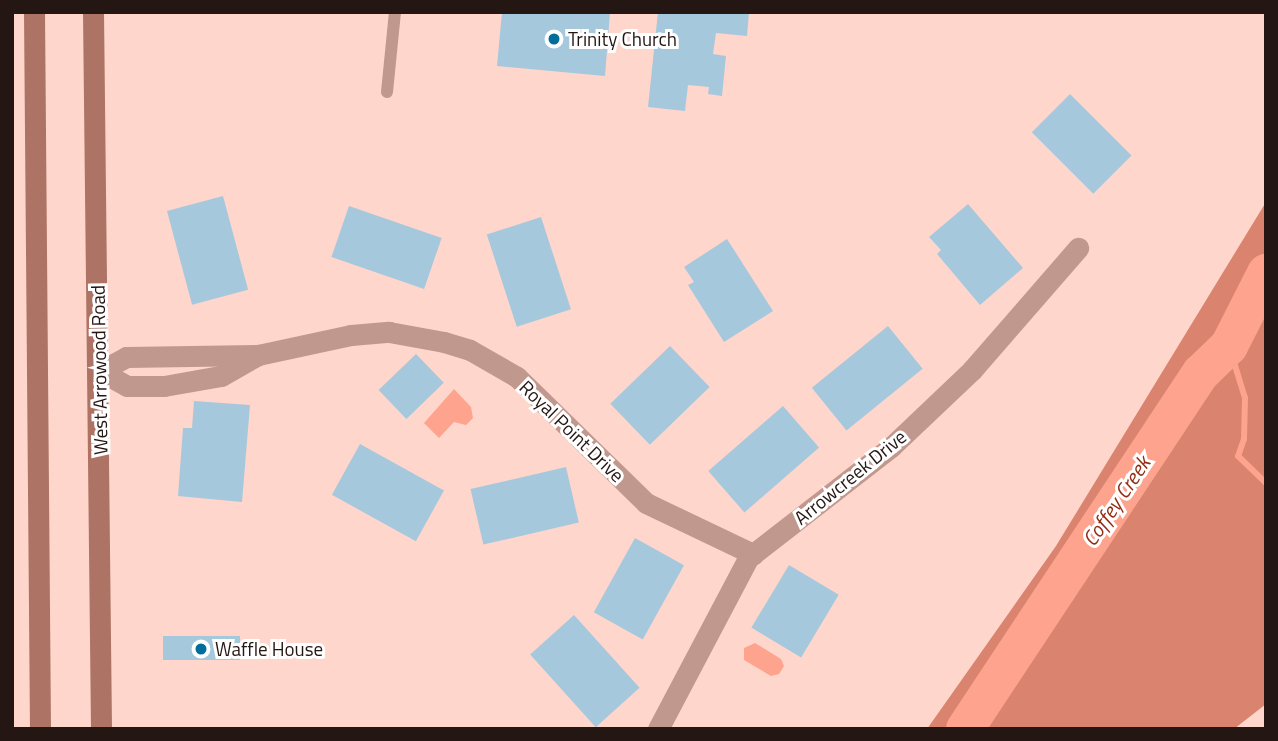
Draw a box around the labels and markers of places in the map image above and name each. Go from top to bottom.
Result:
place label: Trinity Church [568,28,677,50]
marker: Trinity Church [546,31,562,47]
place label: Waffle House [215,638,323,660]
marker: Waffle House [193,641,209,657]

